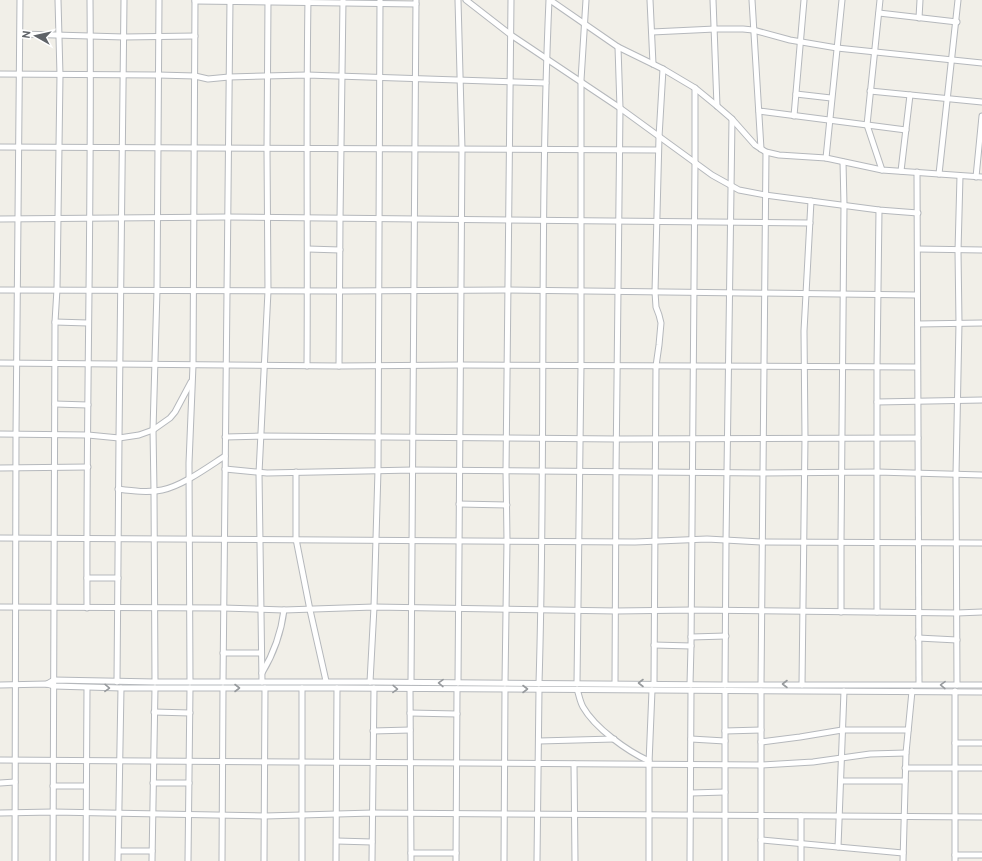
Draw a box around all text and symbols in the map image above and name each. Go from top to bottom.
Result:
north arrow [16,16,56,56]
text: N [20,30,35,40]
one-way arrow [438,679,444,687]
one-way arrow [638,679,644,687]
one-way arrow [782,680,788,689]
one-way arrow [940,680,946,689]
one-way arrow [104,684,110,692]
one-way arrow [234,684,240,692]
one-way arrow [392,685,398,693]
one-way arrow [522,685,528,693]

